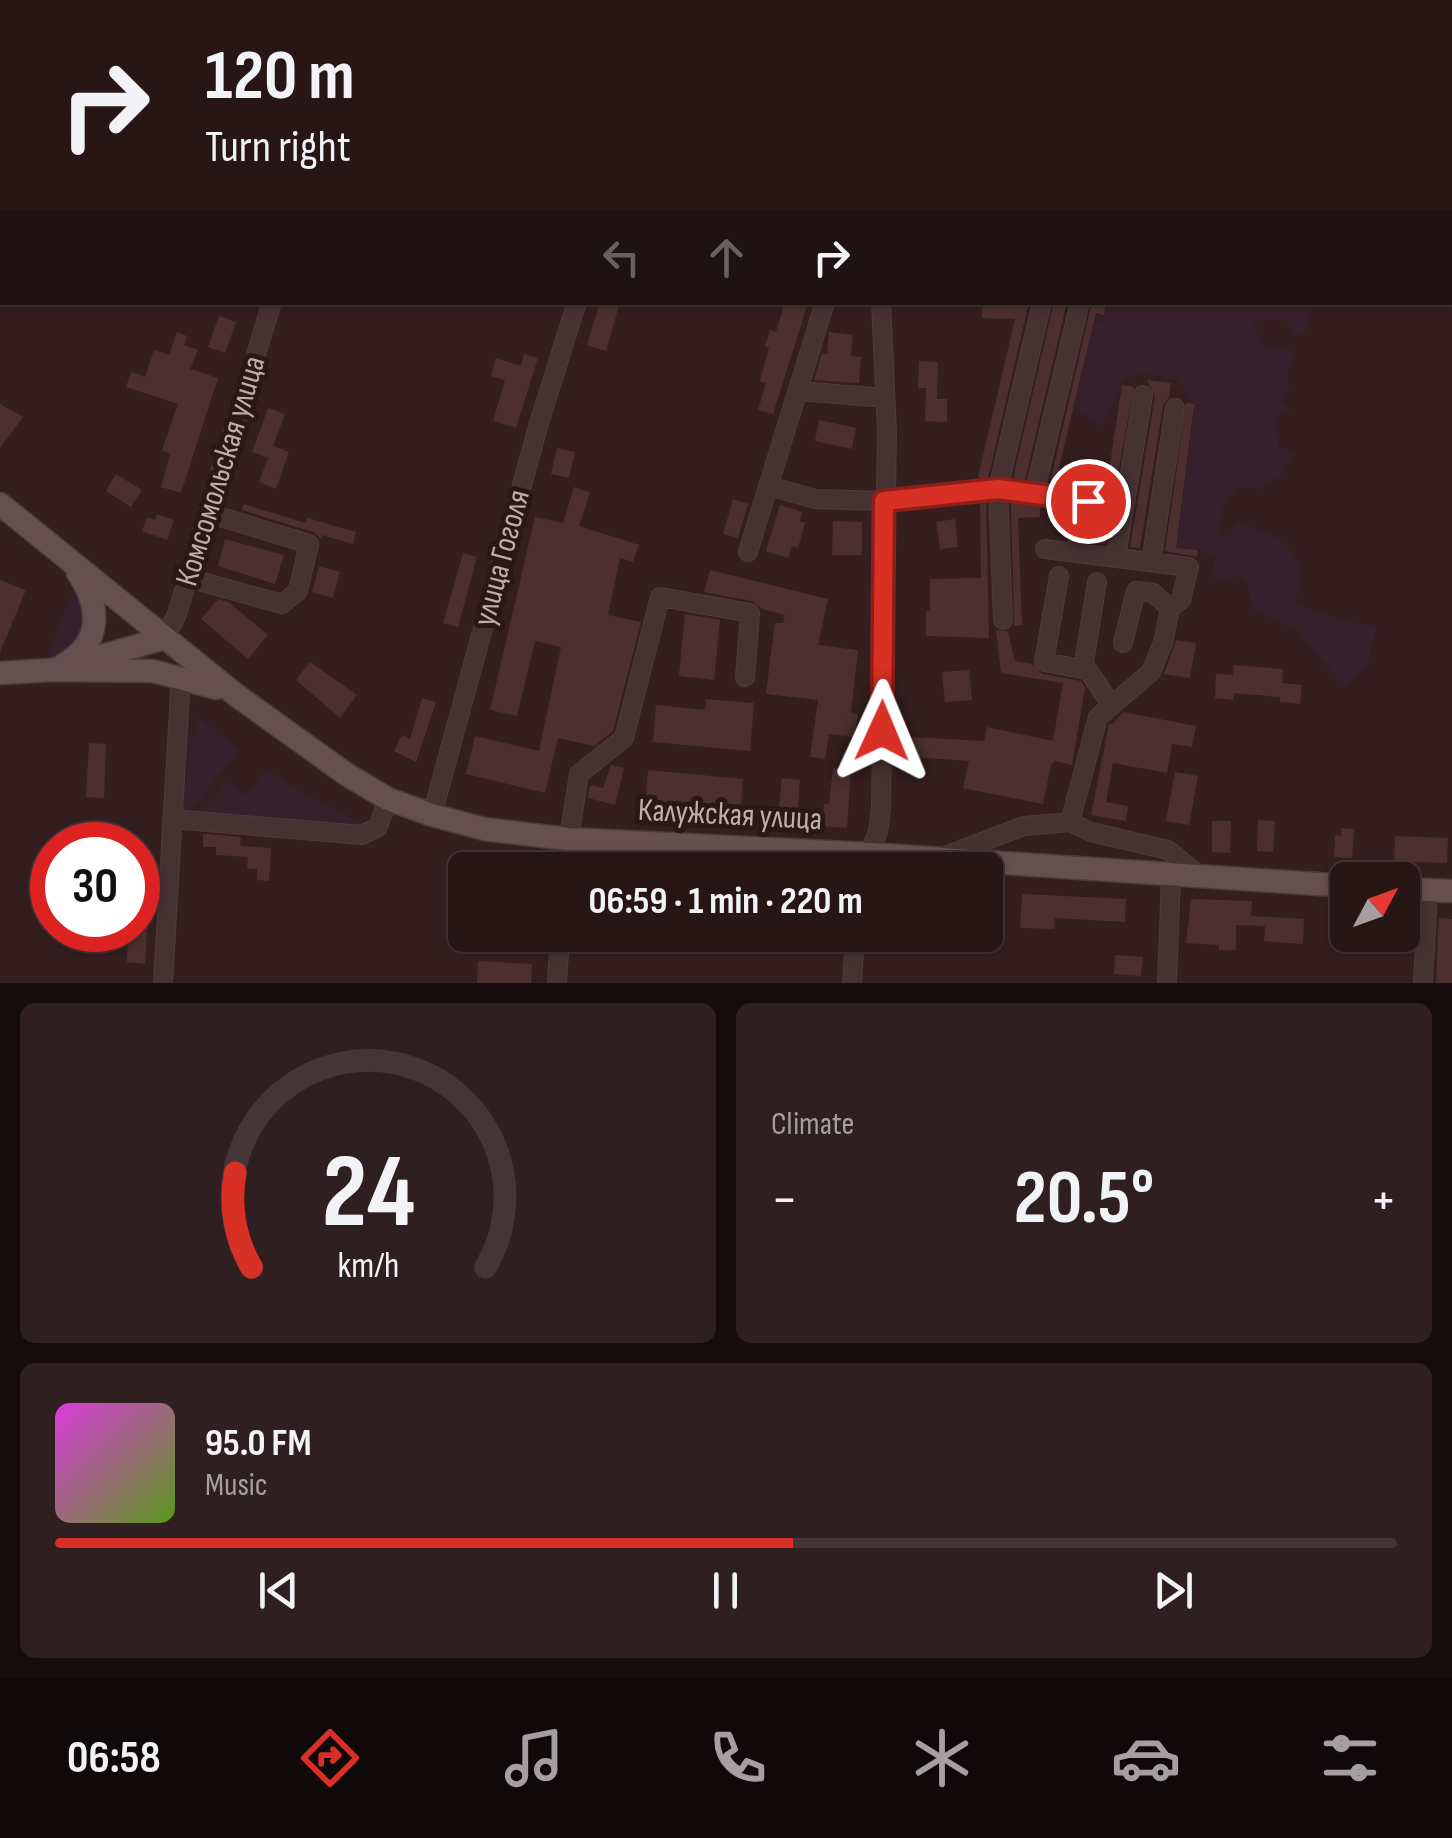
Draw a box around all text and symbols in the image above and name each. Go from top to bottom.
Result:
text: 120 m [205,35,355,119]
icon: right [40,40,170,170]
text: Turn right [205,120,351,175]
icon: left [594,230,649,285]
icon: ahead [699,230,754,285]
icon: right [804,230,859,285]
street label: Комсомольская улица [168,351,274,591]
pin [1046,459,1131,544]
icon: arrive [1061,474,1116,529]
street label: улица Гоголя [465,486,539,630]
position arrow [830,679,934,783]
street label: Калужская улица [637,791,823,839]
speed limit sign: 30 [30,822,160,952]
north arrow [1330,862,1420,952]
map controls [1330,862,1420,952]
text: 06:59 · 1 min · 220 m [588,879,863,924]
text: Climate [771,1105,854,1144]
text: 24 [321,1131,415,1256]
text: 20.5° [1014,1154,1154,1245]
text: − [771,1167,798,1234]
text: + [1370,1167,1397,1234]
text: km/h [337,1245,399,1288]
text: 95.0 FM [205,1421,311,1466]
text: Music [205,1466,268,1505]
icon: previous [251,1563,306,1618]
icon: pause [698,1563,753,1618]
icon: next [1146,1563,1201,1618]
icon: directions [295,1723,365,1793]
icon: music [499,1723,569,1793]
icon: phone [703,1723,773,1793]
icon: climate [907,1723,977,1793]
icon: car [1111,1723,1181,1793]
icon: filters [1315,1723,1385,1793]
text: 06:58 [67,1731,161,1786]

